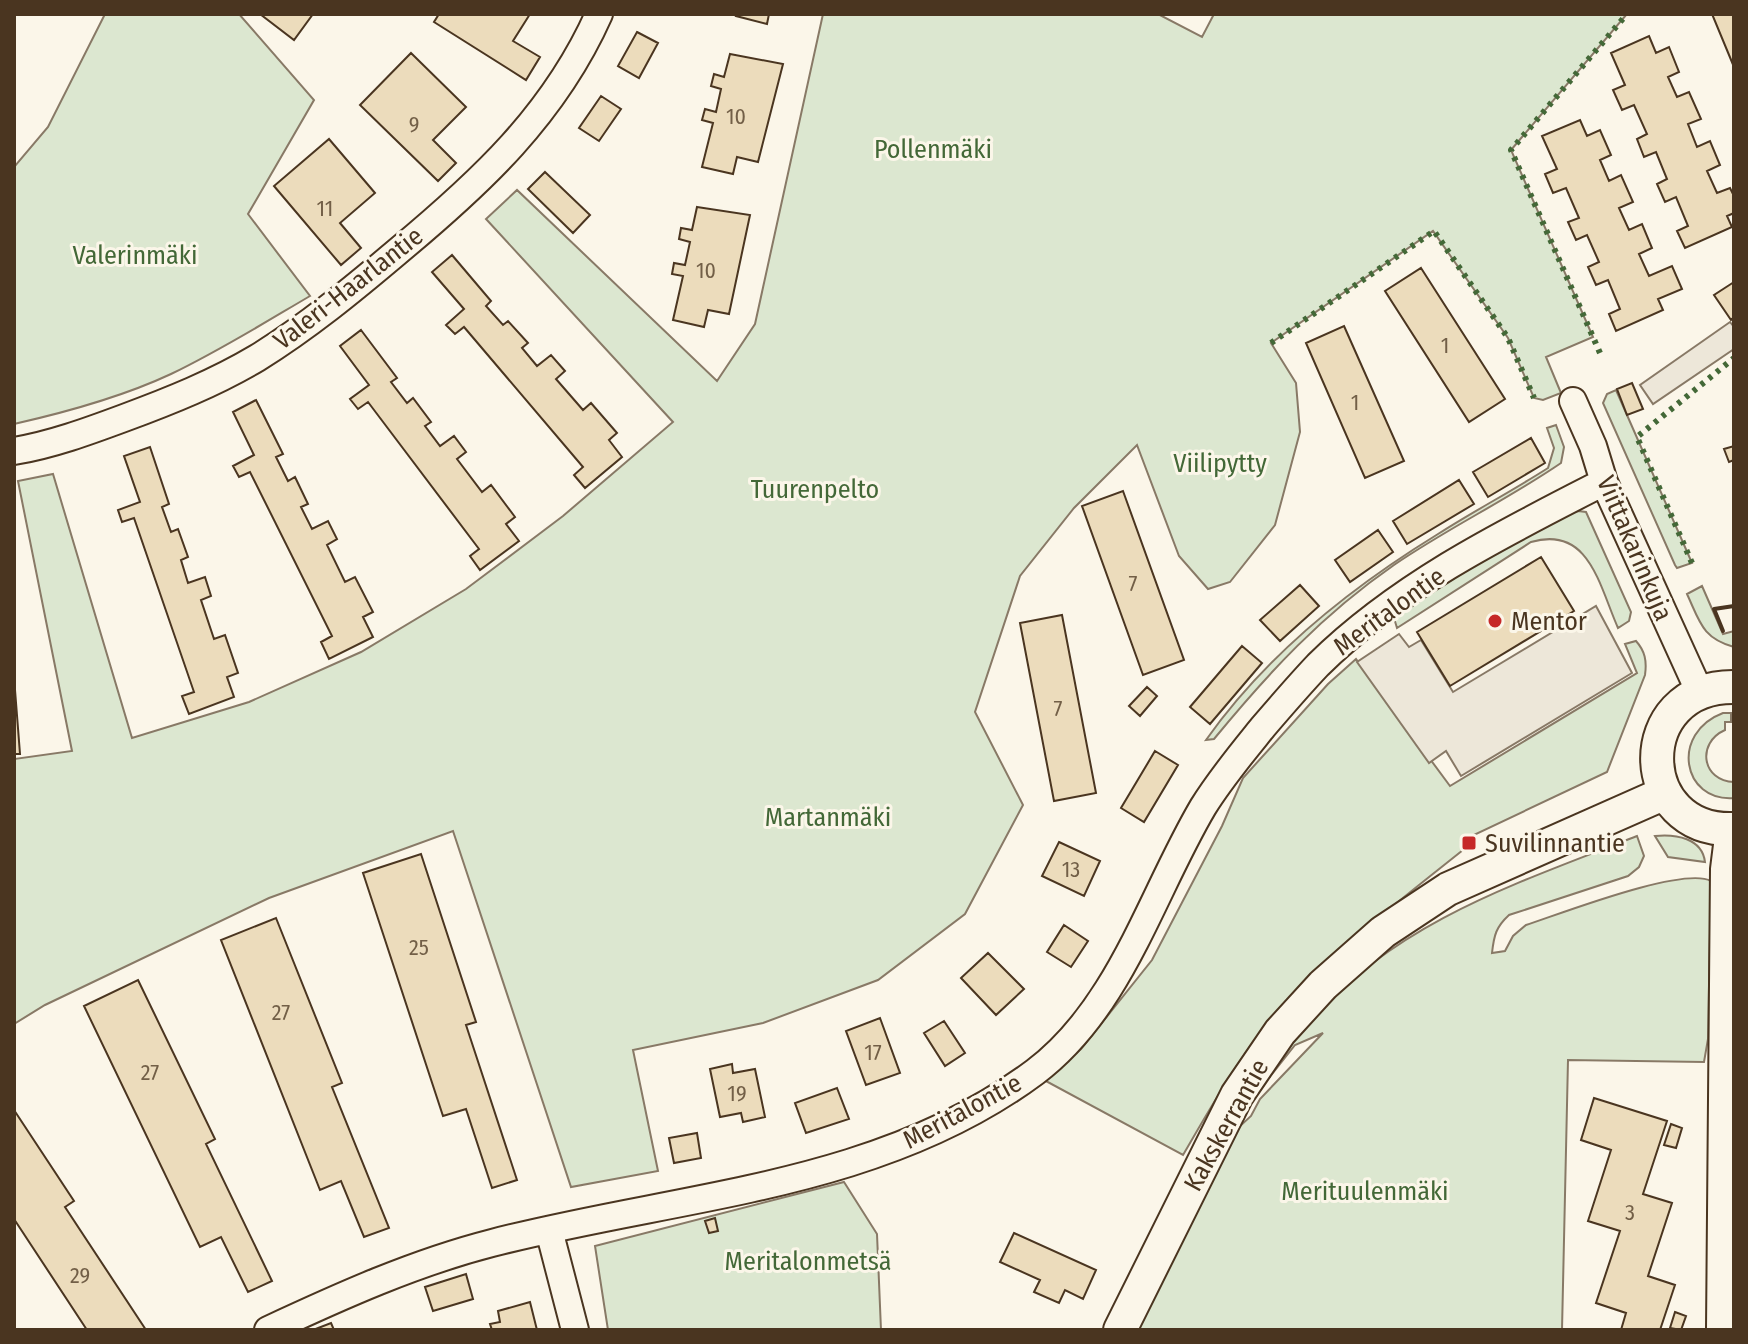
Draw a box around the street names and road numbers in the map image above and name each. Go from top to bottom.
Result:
street label: Valeri-Haarlantie [268,221,429,356]
street label: Viittakarinkuja [1590,471,1679,625]
street label: Meritalontie [1328,561,1451,662]
street label: Kakskerrantie [1178,1054,1275,1197]
street label: Meritalontie [898,1067,1027,1156]

